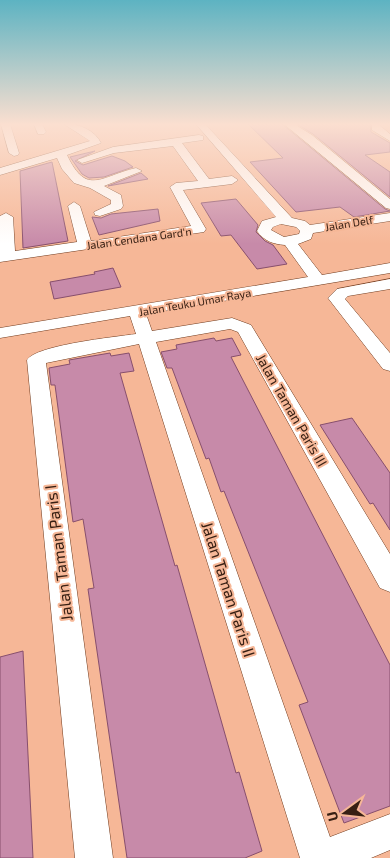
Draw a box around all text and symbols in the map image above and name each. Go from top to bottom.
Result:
street label: Jalan Delf [324,213,375,233]
street label: Jalan Cendana Gard'n [86,224,192,252]
street label: Jalan Teuku Umar Raya [138,286,252,318]
street label: Jalan Taman Paris III [253,351,331,469]
street label: Jalan Taman Paris I [40,484,76,622]
street label: Jalan Taman Paris II [198,519,260,659]
north arrow [320,788,370,838]
text: U [323,810,341,823]

